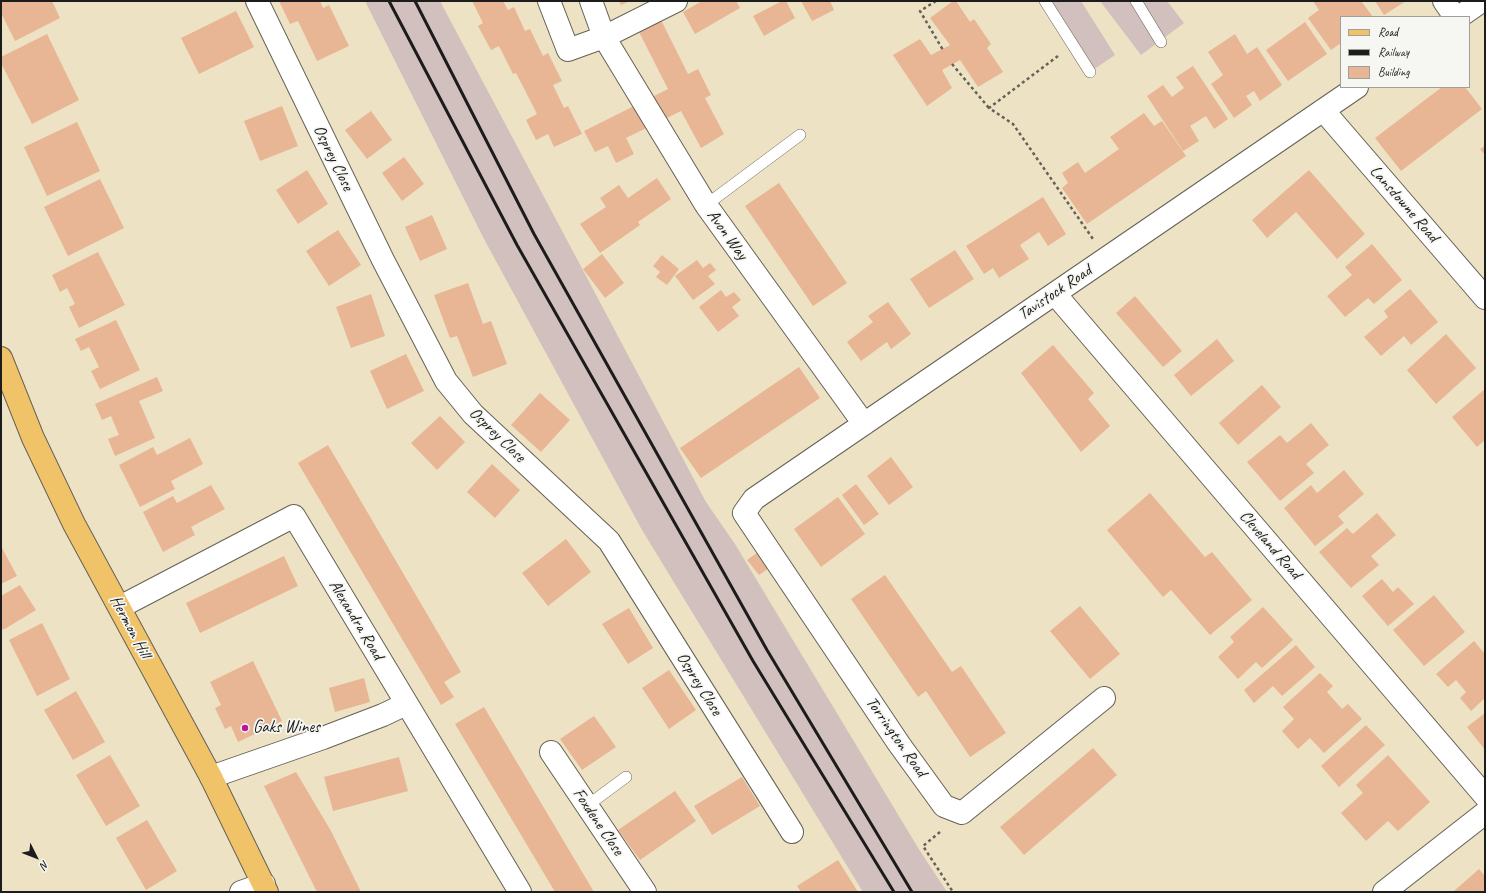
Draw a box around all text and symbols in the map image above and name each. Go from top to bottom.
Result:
legend [1340,16,1470,88]
text: Road [1378,24,1398,40]
text: Railway [1378,44,1409,60]
text: Building [1378,64,1410,80]
street label: Osprey Close [308,122,358,194]
street label: Lansdowne Road [1365,161,1443,247]
street label: Avon Way [702,206,752,264]
street label: Tavistock Road [1014,261,1096,325]
street label: Osprey Close [464,403,530,467]
street label: Cleveland Road [1235,506,1305,584]
street label: Alexandra Road [324,576,388,664]
street label: Hermon Hill [105,592,155,662]
street label: Osprey Close [672,649,726,719]
street label: Torrington Road [861,693,931,781]
place label: Gaks Wines [253,718,320,738]
marker: Gaks Wines [240,723,250,733]
street label: Foxdene Close [568,784,628,860]
north arrow [16,837,56,877]
text: N [37,858,52,872]

